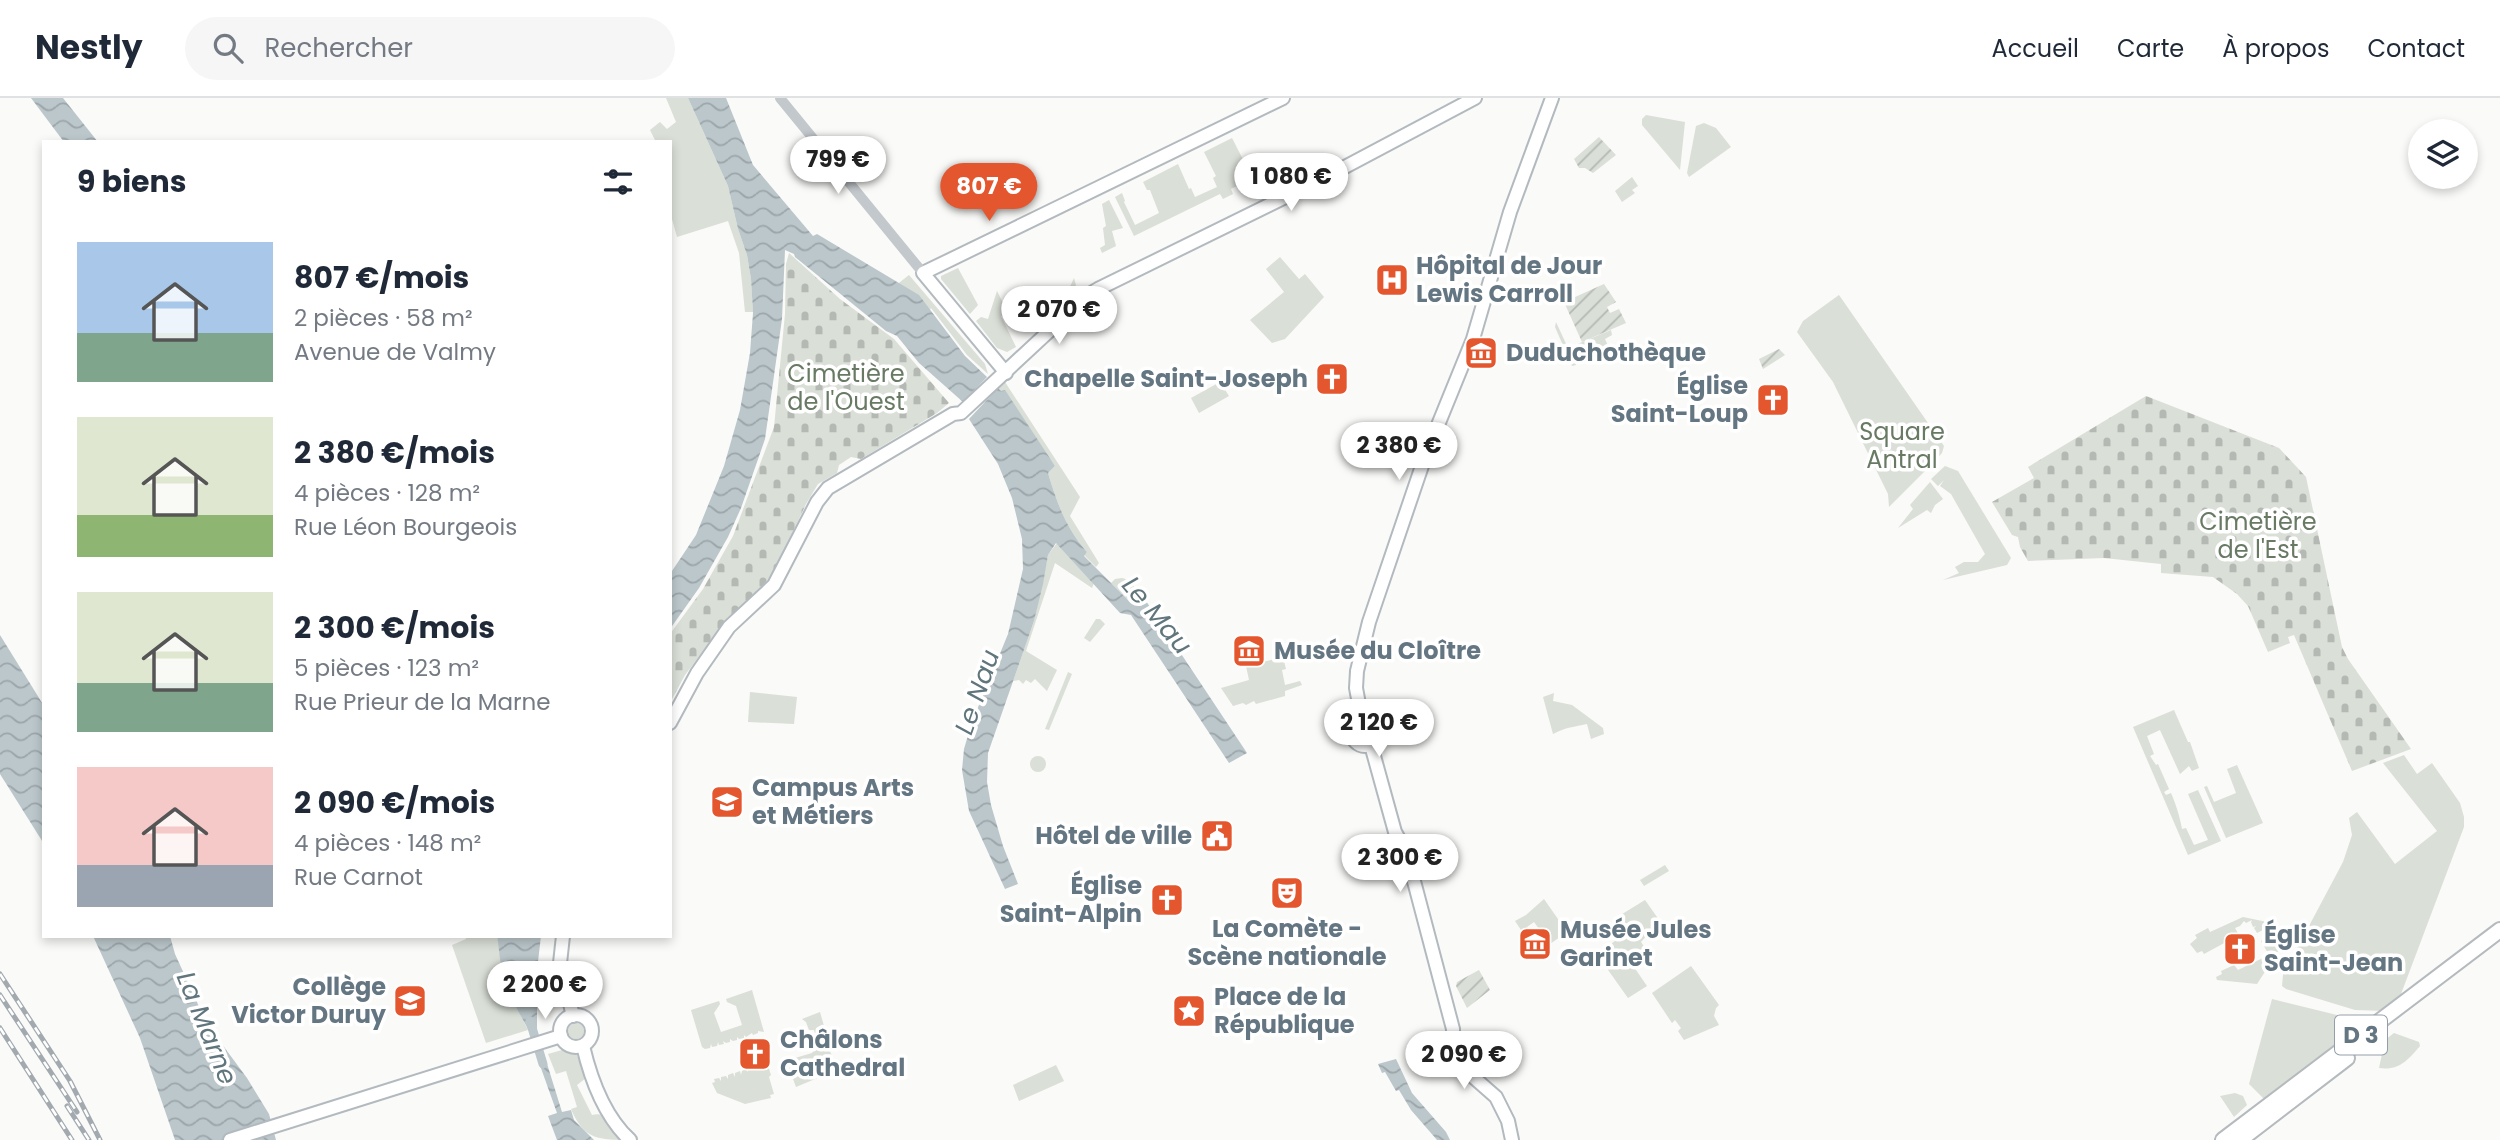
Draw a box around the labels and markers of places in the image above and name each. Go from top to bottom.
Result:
pin: 799 € [789,136,887,196]
pin: 1 080 € [1226,153,1356,213]
pin: 807 € [940,164,1038,223]
place label: Hôpital de Jour Lewis Carroll [1416,249,1602,310]
hospital icon: Hôpital de Jour Lewis Carroll [1373,261,1411,299]
pin: 2 070 € [994,286,1124,346]
museum icon: Duduchothèque [1462,334,1500,372]
place label: Duduchothèque [1506,336,1706,369]
church icon: Chapelle Saint-Joseph [1313,360,1351,398]
place label: Chapelle Saint-Joseph [1024,362,1308,395]
place label: Église Saint-Loup [1611,369,1748,430]
church icon: Église Saint-Loup [1754,381,1792,419]
pin: 2 380 € [1334,422,1464,482]
museum icon: Musée du Cloître [1230,632,1268,670]
place label: Musée du Cloître [1274,634,1481,667]
pin: 2 120 € [1314,700,1444,759]
place label: Campus Arts et Métiers [752,771,914,832]
school or university icon: Campus Arts et Métiers [708,783,746,821]
public building icon: Hôtel de ville [1198,817,1236,855]
place label: Hôtel de ville [1035,819,1192,852]
pin: 2 300 € [1335,834,1465,894]
place label: Église Saint-Alpin [1000,869,1142,930]
theatre icon: La Comète - Scène nationale [1268,874,1306,912]
church icon: Église Saint-Alpin [1148,881,1186,919]
place label: La Comète - Scène nationale [1187,912,1387,973]
place label: Musée Jules Garinet [1560,913,1712,974]
place label: Église Saint-Jean [2264,918,2403,979]
museum icon: Musée Jules Garinet [1516,925,1554,963]
church icon: Église Saint-Jean [2221,930,2259,968]
pin: 2 200 € [480,962,610,1021]
place label: Collège Victor Duruy [231,970,387,1031]
place label: Place de la République [1214,980,1355,1041]
school or university icon: Collège Victor Duruy [391,982,429,1020]
place icon: Place de la République [1170,992,1208,1030]
place label: Châlons Cathedral [780,1023,905,1084]
pin: 2 090 € [1399,1032,1529,1091]
church icon: Châlons Cathedral [736,1035,774,1073]

